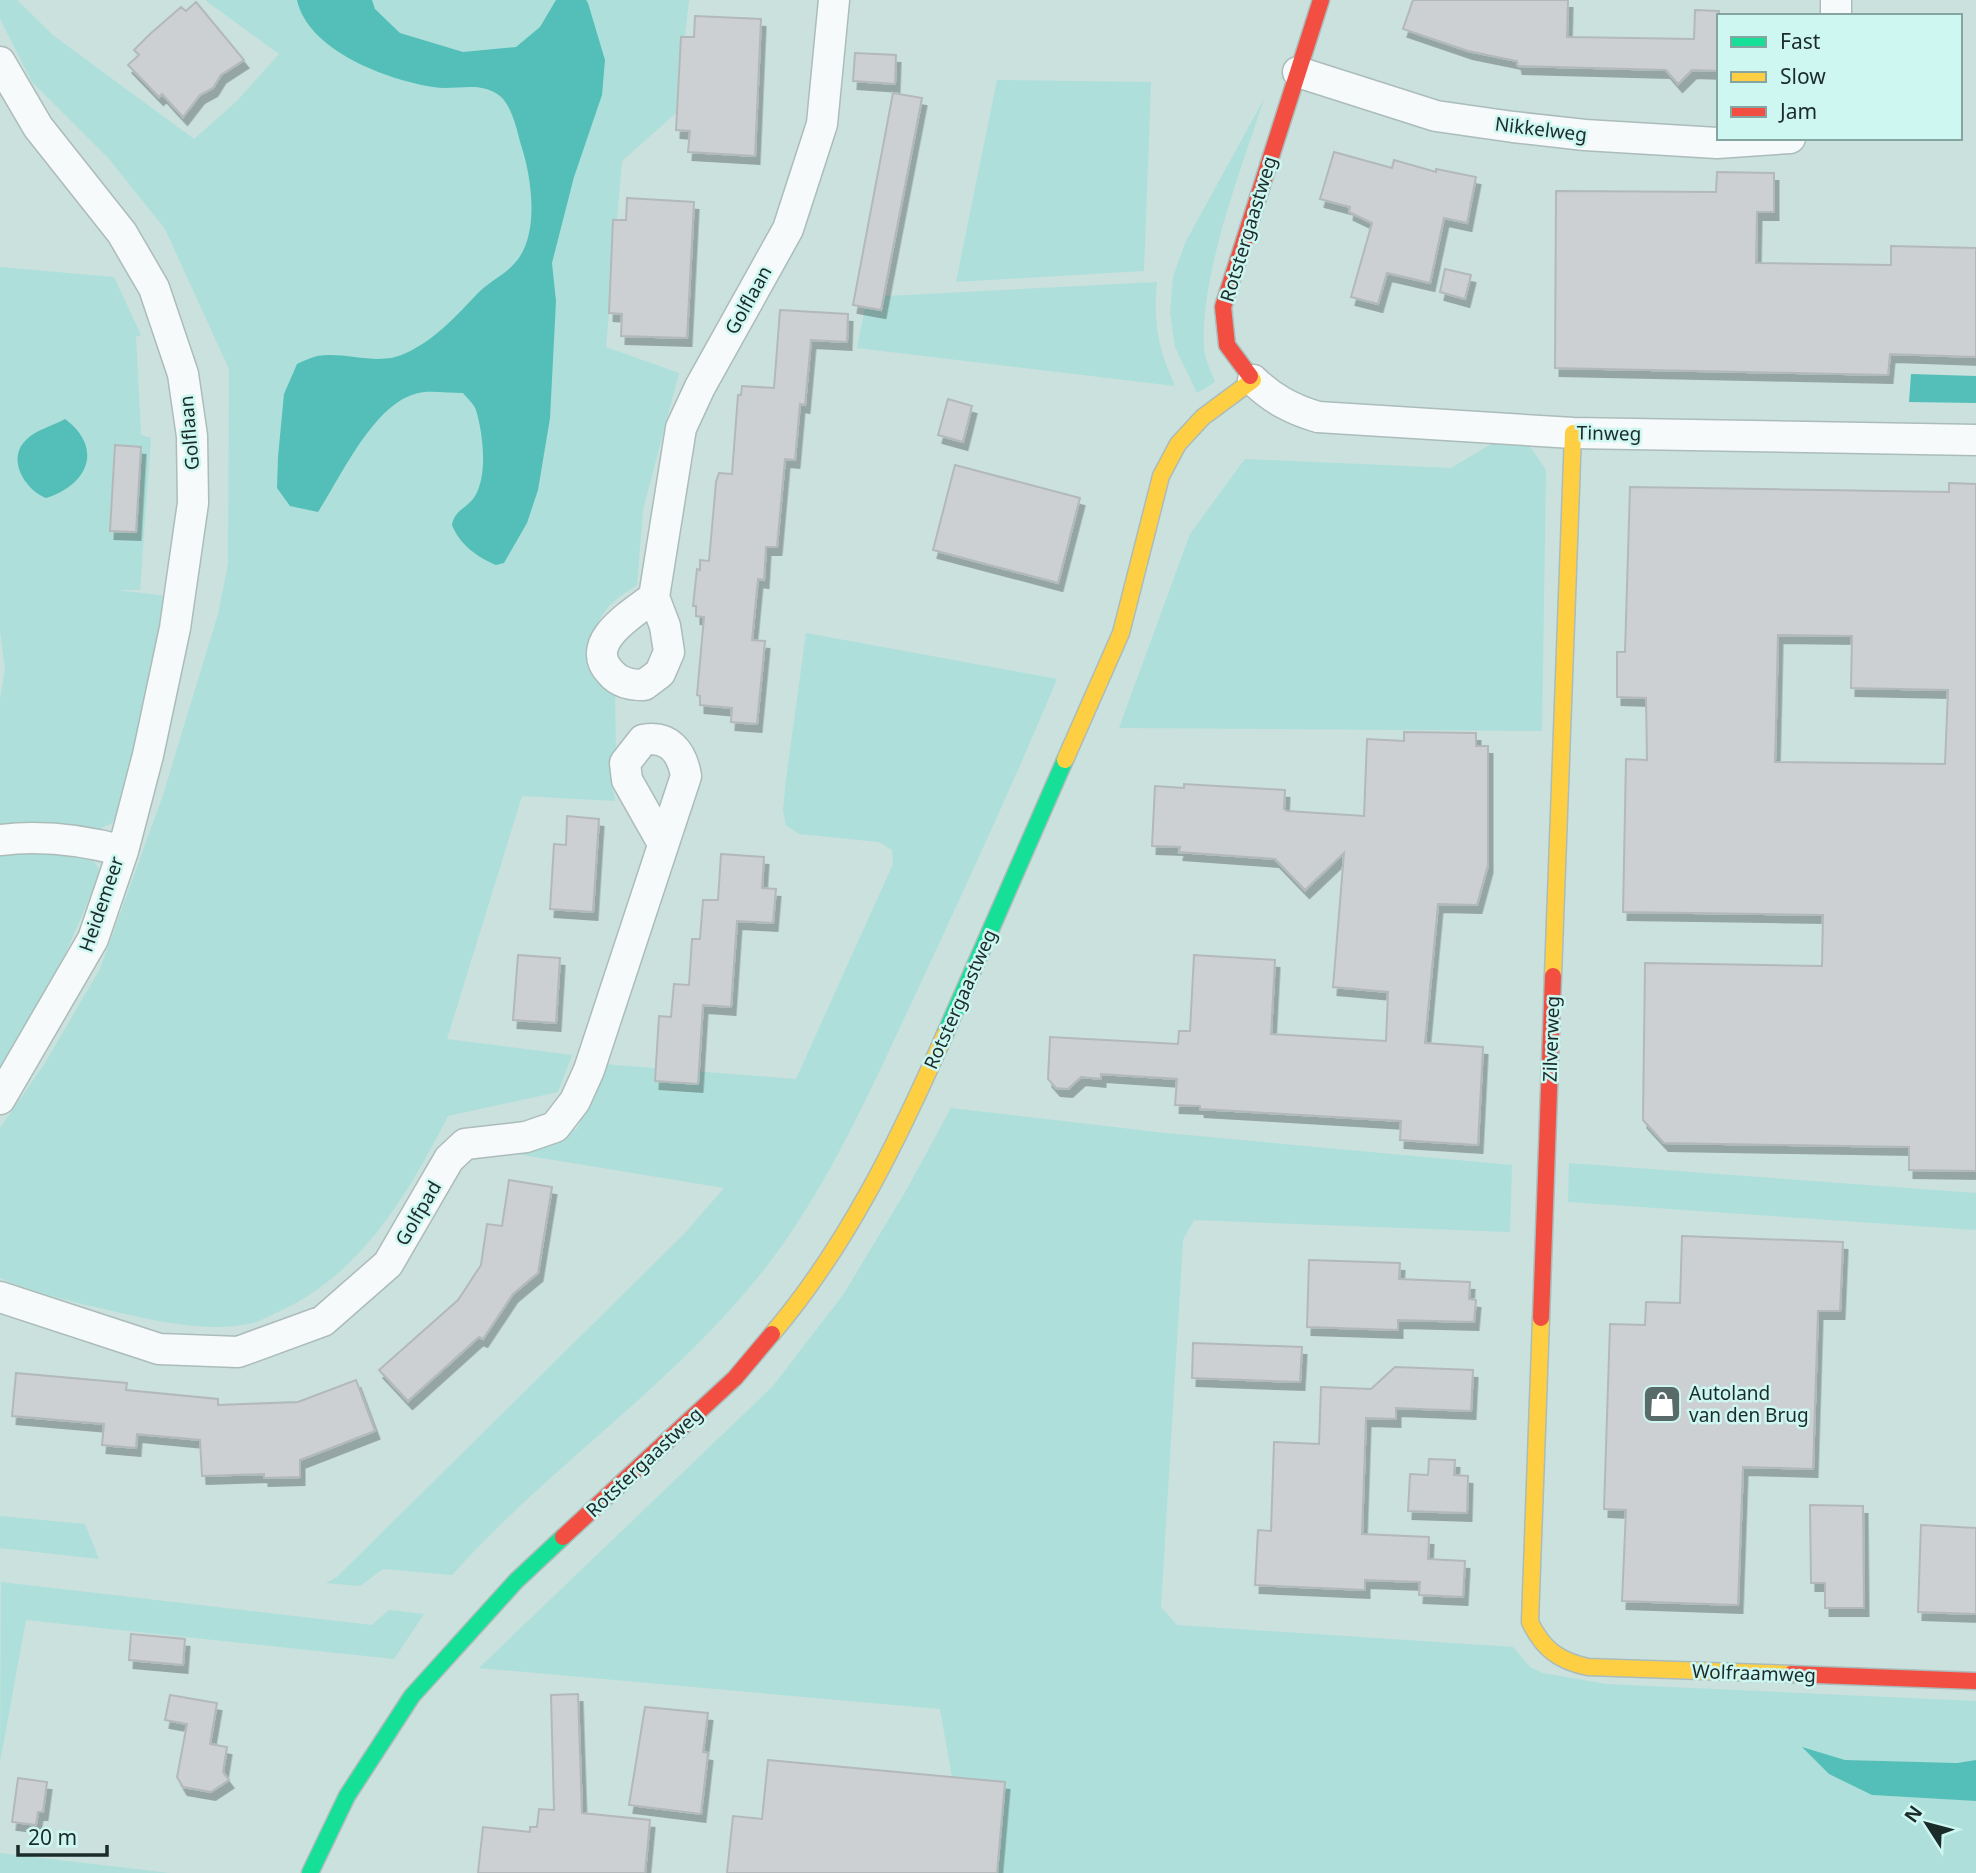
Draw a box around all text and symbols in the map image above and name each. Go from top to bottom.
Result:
legend [1717,14,1962,140]
text: Fast [1780,27,1821,55]
text: Slow [1780,62,1826,90]
text: Jam [1778,97,1817,125]
street label: Nikkelweg [1493,110,1589,148]
street label: Rotstergaastweg [1214,153,1282,305]
street label: Golflaan [719,261,777,339]
street label: Golflaan [173,395,205,471]
street label: Tinweg [1577,419,1641,447]
street label: Heidemeer [73,853,129,955]
street label: Rotstergaastweg [917,925,1003,1073]
street label: Zilverweg [1537,995,1565,1083]
street label: Golfpad [389,1176,447,1250]
place label: Autoland van den Brug [1689,1380,1809,1428]
shop icon: Autoland van den Brug [1641,1383,1683,1425]
street label: Rotstergaastweg [580,1401,708,1523]
street label: Wolfraamweg [1692,1658,1816,1688]
north arrow [1892,1789,1962,1859]
text: N [1898,1800,1928,1828]
scale bar [18,1814,107,1858]
text: 20 m [28,1823,77,1851]

